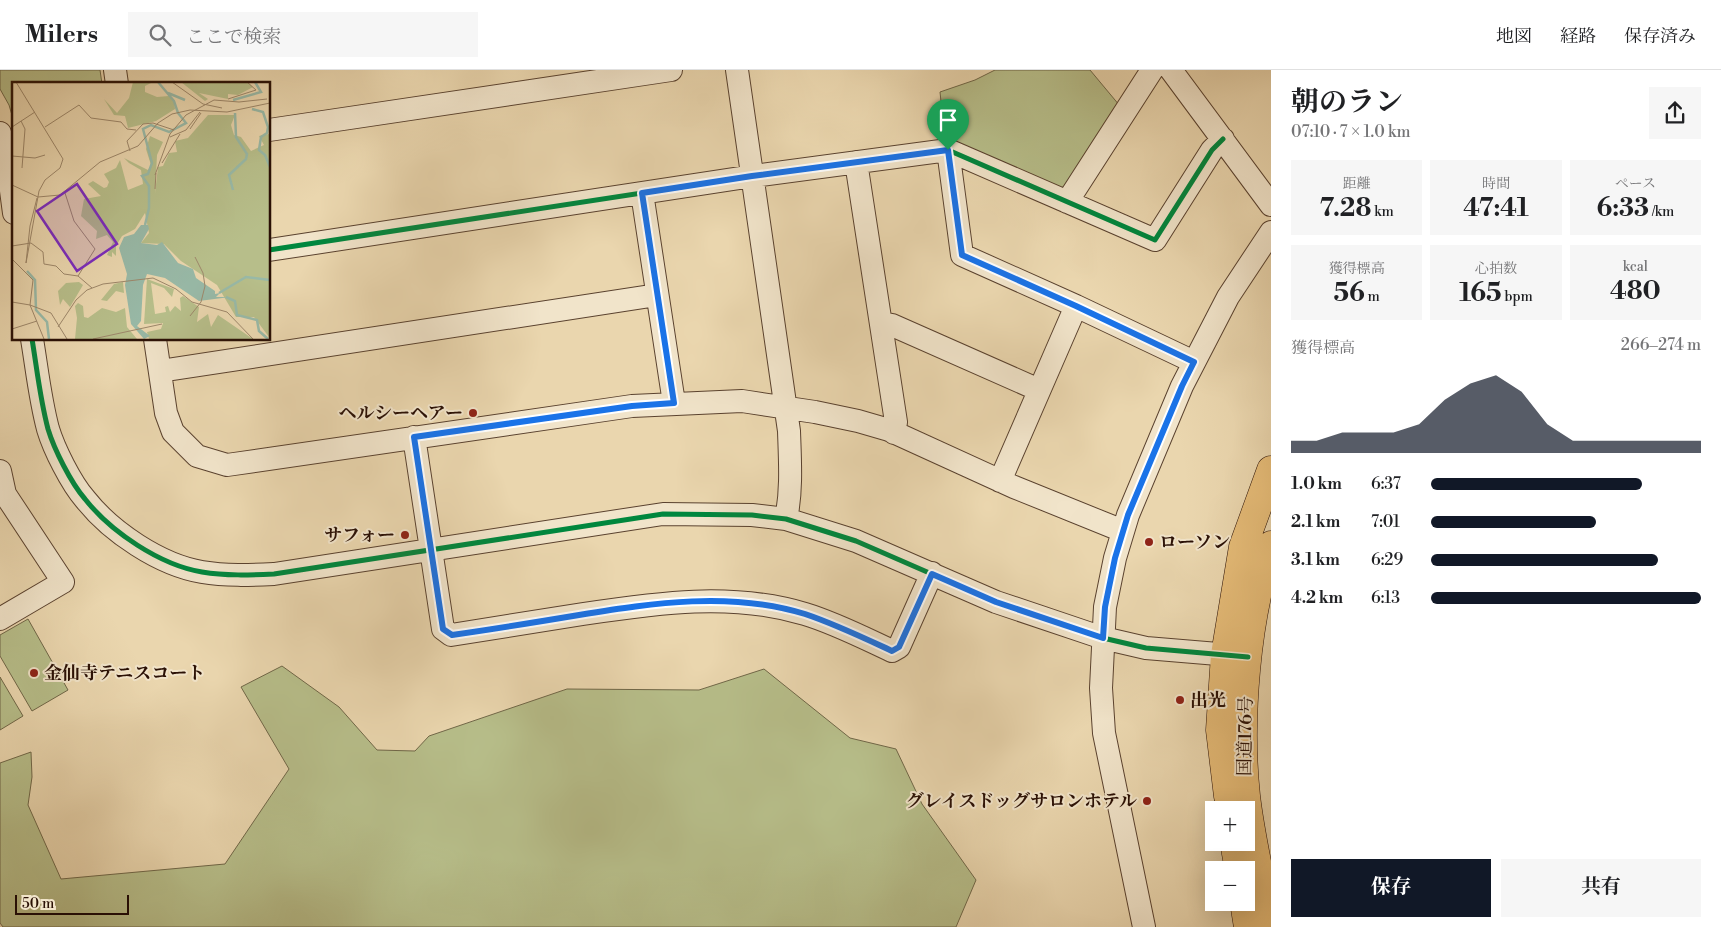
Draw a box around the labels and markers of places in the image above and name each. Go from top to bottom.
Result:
pin [927,99,969,150]
place label: ヘルシーヘアー [339,402,463,425]
marker: ヘルシーヘアー [467,407,479,419]
place label: サフォー [324,524,395,547]
marker: サフォー [399,529,411,541]
place label: ローソン [1159,531,1230,554]
marker: ローソン [1143,536,1155,548]
place label: 金仙寺テニスコート [44,662,205,685]
marker: 金仙寺テニスコート [28,667,40,679]
place label: 出光 [1190,689,1226,712]
marker: 出光 [1174,694,1186,706]
place label: グレイスドッグサロンホテル [906,790,1137,813]
marker: グレイスドッグサロンホテル [1141,795,1153,807]

